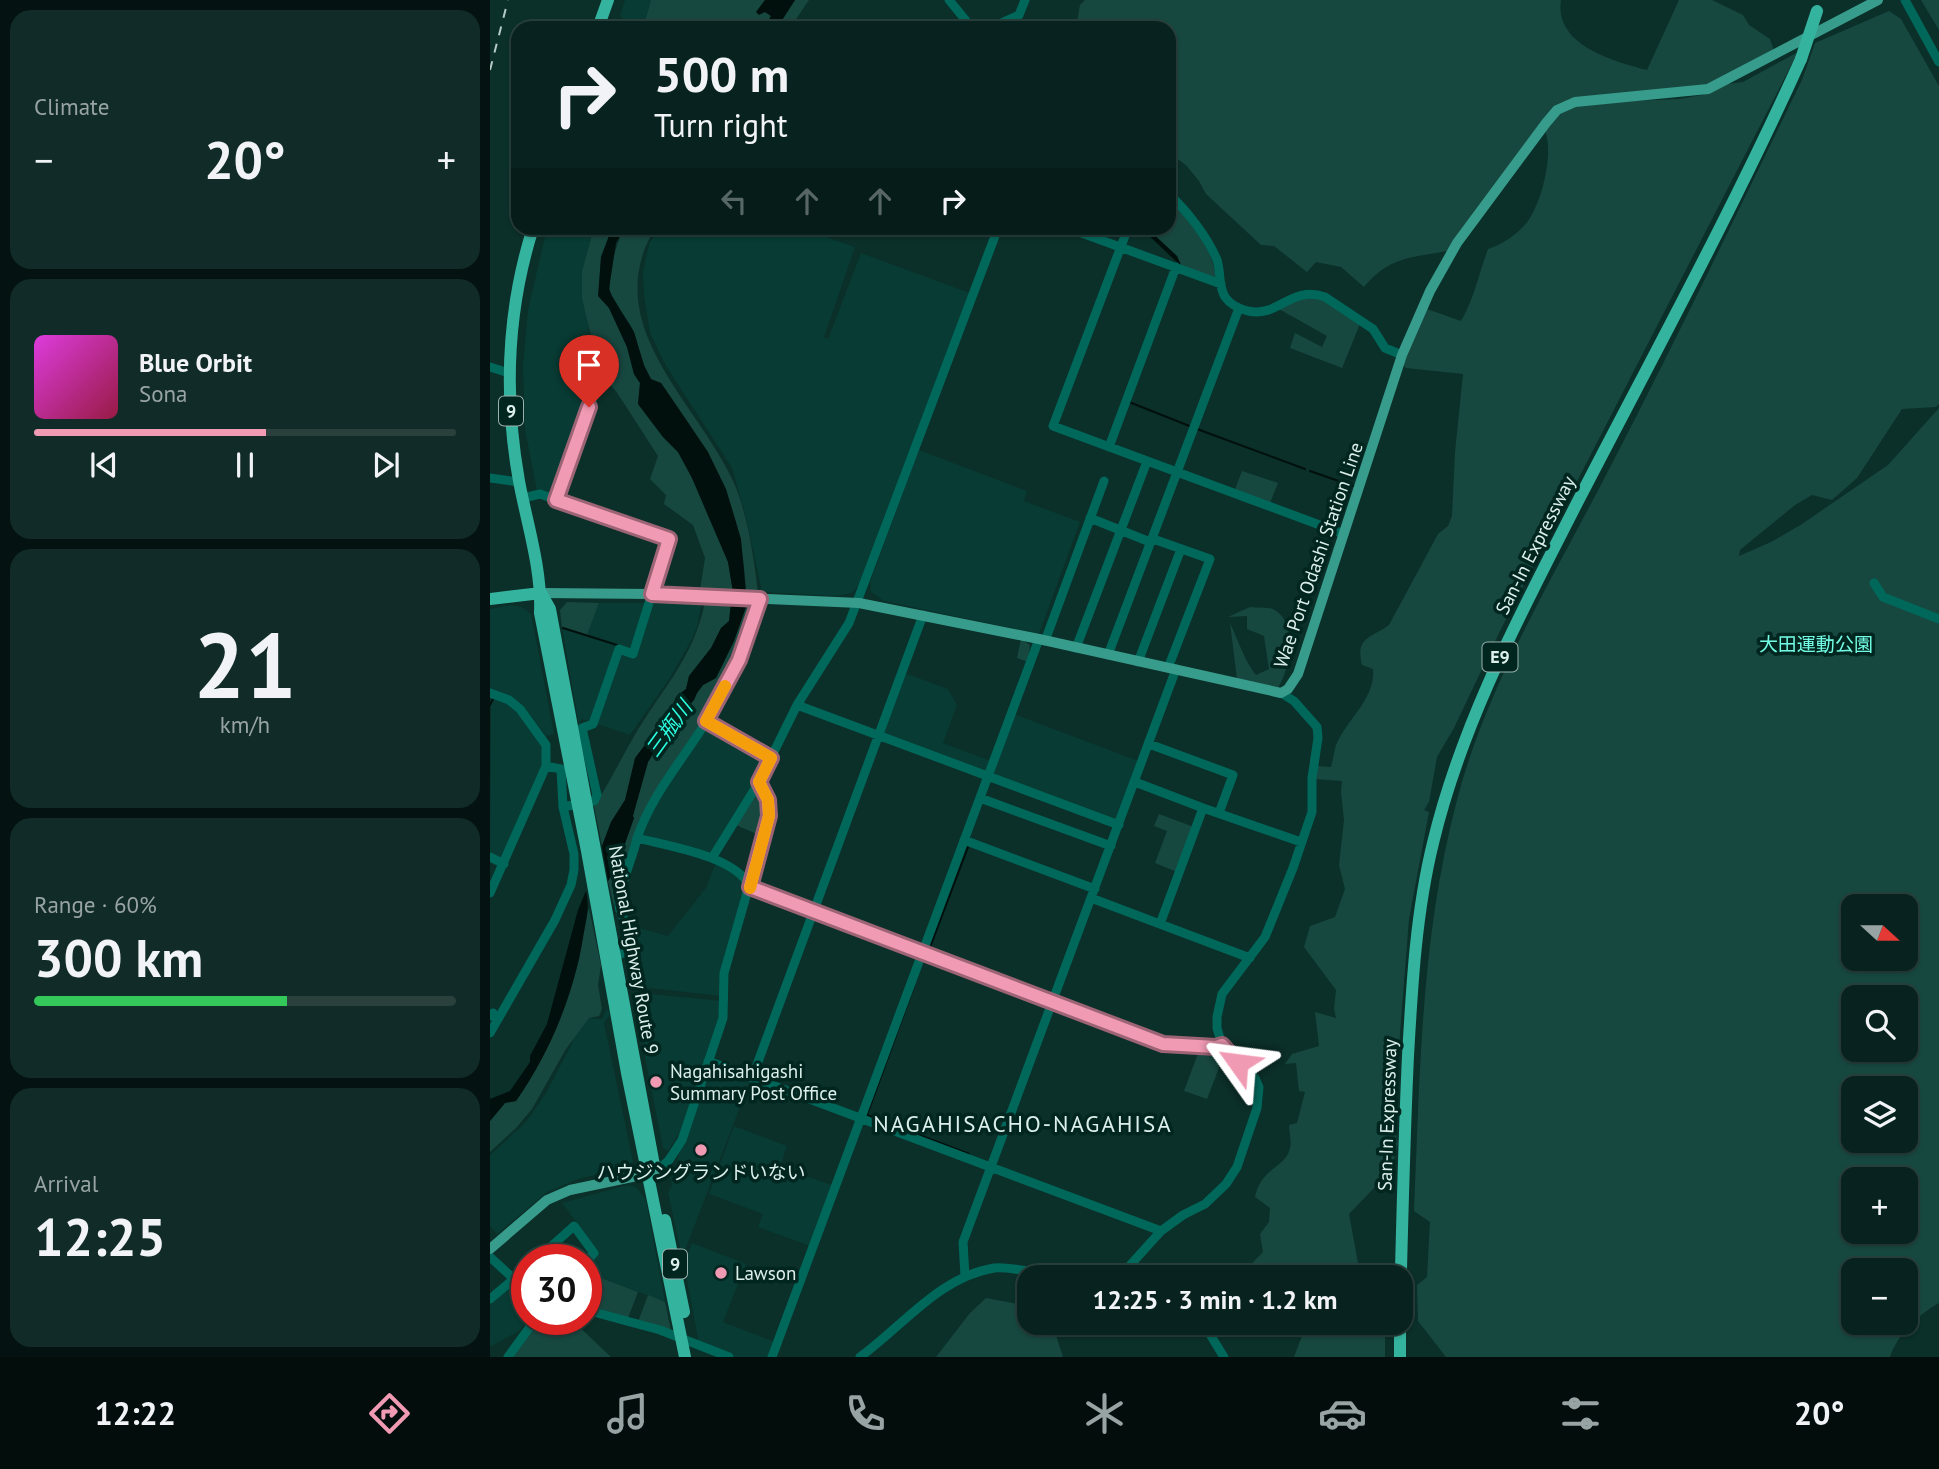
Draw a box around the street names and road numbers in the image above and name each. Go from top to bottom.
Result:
road number: 9 [499,396,523,426]
street label: Wae Port Odashi Station Line [1268,439,1368,671]
street label: San-In Expressway [1490,472,1580,618]
road number: E9 [1482,642,1518,672]
street label: National Highway Route 9 [604,844,664,1056]
street label: San-In Expressway [1372,1038,1402,1192]
road number: 9 [663,1250,687,1279]

